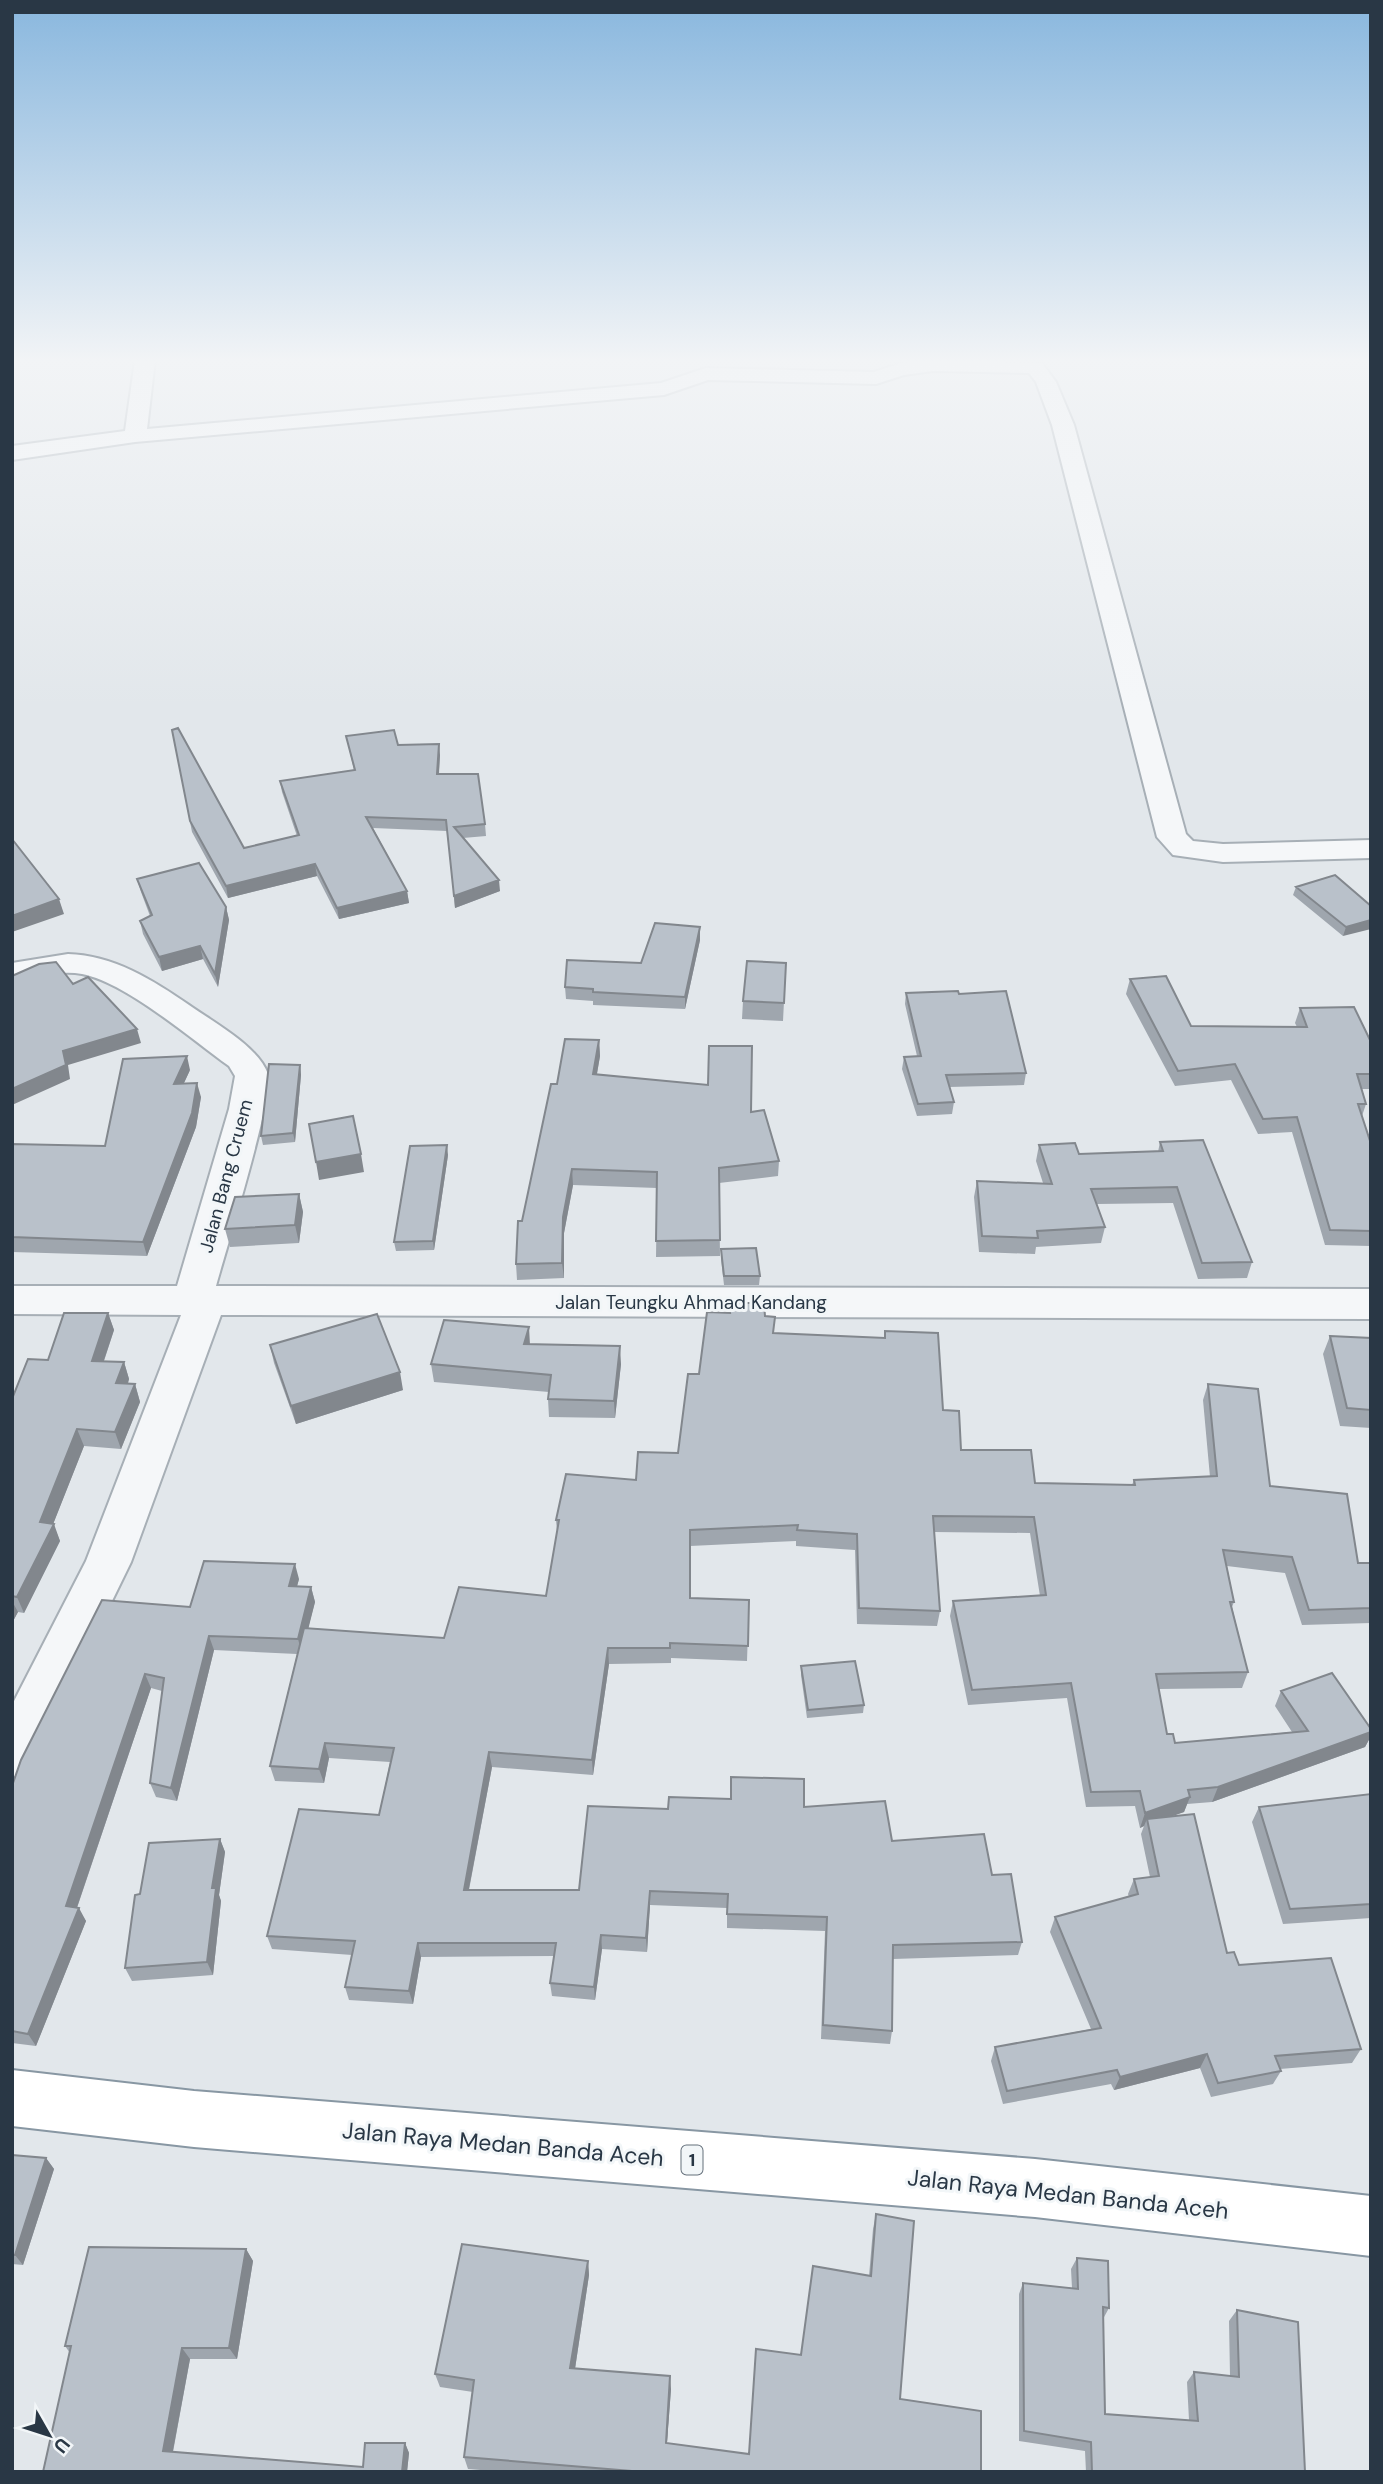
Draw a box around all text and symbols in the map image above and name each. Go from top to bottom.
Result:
street label: Jalan Bang Cruem [193,1096,259,1256]
street label: Jalan Teungku Ahmad Kandang [555,1290,827,1315]
street label: Jalan Raya Medan Banda Aceh [341,2115,665,2173]
road number: 1 [682,2146,702,2174]
street label: Jalan Raya Medan Banda Aceh [906,2162,1230,2226]
north arrow [14,2400,84,2470]
text: U [48,2432,76,2458]

